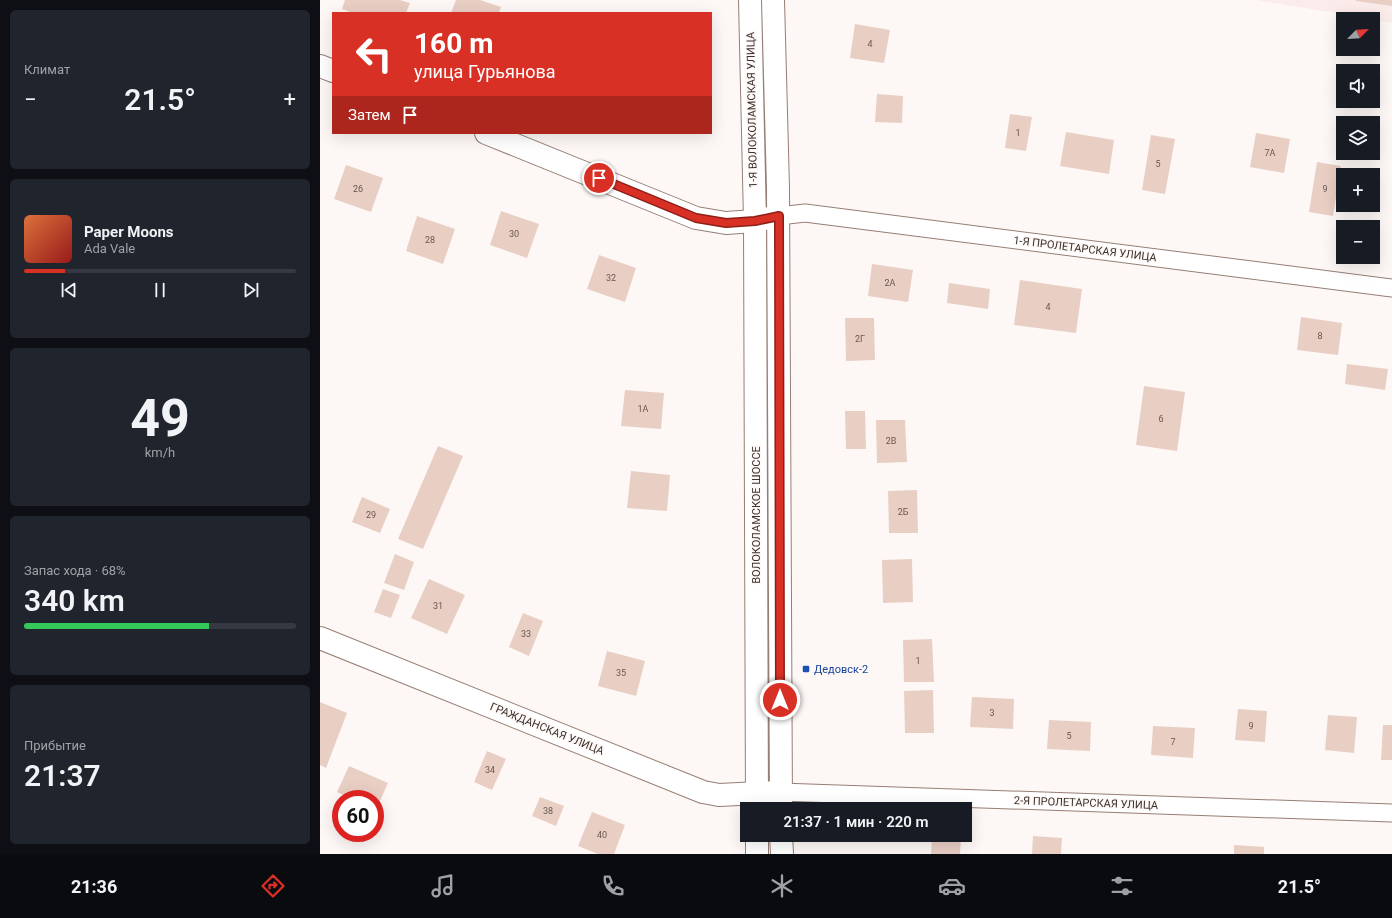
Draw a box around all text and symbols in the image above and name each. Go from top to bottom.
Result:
north arrow [1336,12,1380,56]
map controls [1336,12,1380,264]
text: 160 m [414,27,493,60]
icon: left [348,28,400,80]
street label: 1-Я ВОЛОКОЛАМСКАЯ УЛИЦА [744,31,760,188]
house number: 4 [867,39,873,49]
text: улица Гурьянова [414,61,556,82]
text: Климат [24,62,70,77]
button: sound [1336,64,1380,108]
text: 21.5° [124,82,196,117]
text: − [24,87,37,112]
text: + [284,87,296,112]
icon: arrive [399,104,421,126]
text: Затем [348,106,391,124]
button: layers [1336,116,1380,160]
house number: 1 [1015,128,1021,138]
house number: 7А [1265,148,1276,158]
house number: 5 [1155,159,1161,169]
pin [582,161,616,195]
icon: arrive [588,167,610,189]
button: + [1336,168,1380,212]
house number: 26 [353,184,363,194]
house number: 9 [1322,184,1328,194]
button: − [1336,220,1380,264]
text: Paper Moons [84,223,174,241]
house number: 30 [509,229,519,239]
street label: 1-Я ПРОЛЕТАРСКАЯ УЛИЦА [1013,234,1158,264]
house number: 28 [425,235,435,245]
text: Ada Vale [84,241,135,256]
house number: 32 [606,273,616,283]
house number: 2А [885,278,896,288]
icon: previous [58,279,80,301]
icon: pause [149,279,171,301]
icon: next [240,279,262,301]
house number: 4 [1045,302,1051,312]
house number: 8 [1317,331,1323,341]
house number: 2Г [855,334,865,344]
text: 49 [130,388,190,449]
house number: 1А [638,404,649,414]
house number: 6 [1158,414,1164,424]
house number: 2В [886,436,897,446]
text: km/h [145,445,175,460]
street label: ВОЛОКОЛАМСКОЕ ШОССЕ [750,446,763,584]
house number: 2Б [898,507,909,517]
house number: 29 [366,510,376,520]
text: Запас хода · 68% [24,563,126,578]
text: 340 km [24,583,125,618]
house number: 31 [433,601,443,611]
house number: 33 [521,629,531,639]
house number: 1 [915,656,921,666]
place label: Дедовск-2 [814,663,868,676]
marker: Дедовск-2 [801,664,811,674]
house number: 35 [616,668,626,678]
position arrow [759,679,801,721]
street label: ГРАЖДАНСКАЯ УЛИЦА [488,700,607,758]
house number: 3 [989,708,995,718]
house number: 9 [1248,721,1254,731]
house number: 5 [1066,731,1072,741]
house number: 7 [1170,737,1176,747]
text: Прибытие [24,738,86,753]
text: 21:37 [24,758,101,793]
house number: 34 [485,765,495,775]
speed limit sign: 60 [332,790,384,842]
street label: 2-Я ПРОЛЕТАРСКАЯ УЛИЦА [1014,794,1159,812]
house number: 38 [543,806,553,816]
text: 21:37 · 1 мин · 220 m [783,813,929,831]
house number: 40 [597,830,607,840]
icon: directions [259,872,287,900]
icon: music [429,872,457,900]
icon: phone [599,872,627,900]
icon: climate [768,872,796,900]
icon: car [938,872,966,900]
icon: filters [1108,872,1136,900]
text: 21:36 [71,876,117,897]
text: 21.5° [1278,876,1321,897]

